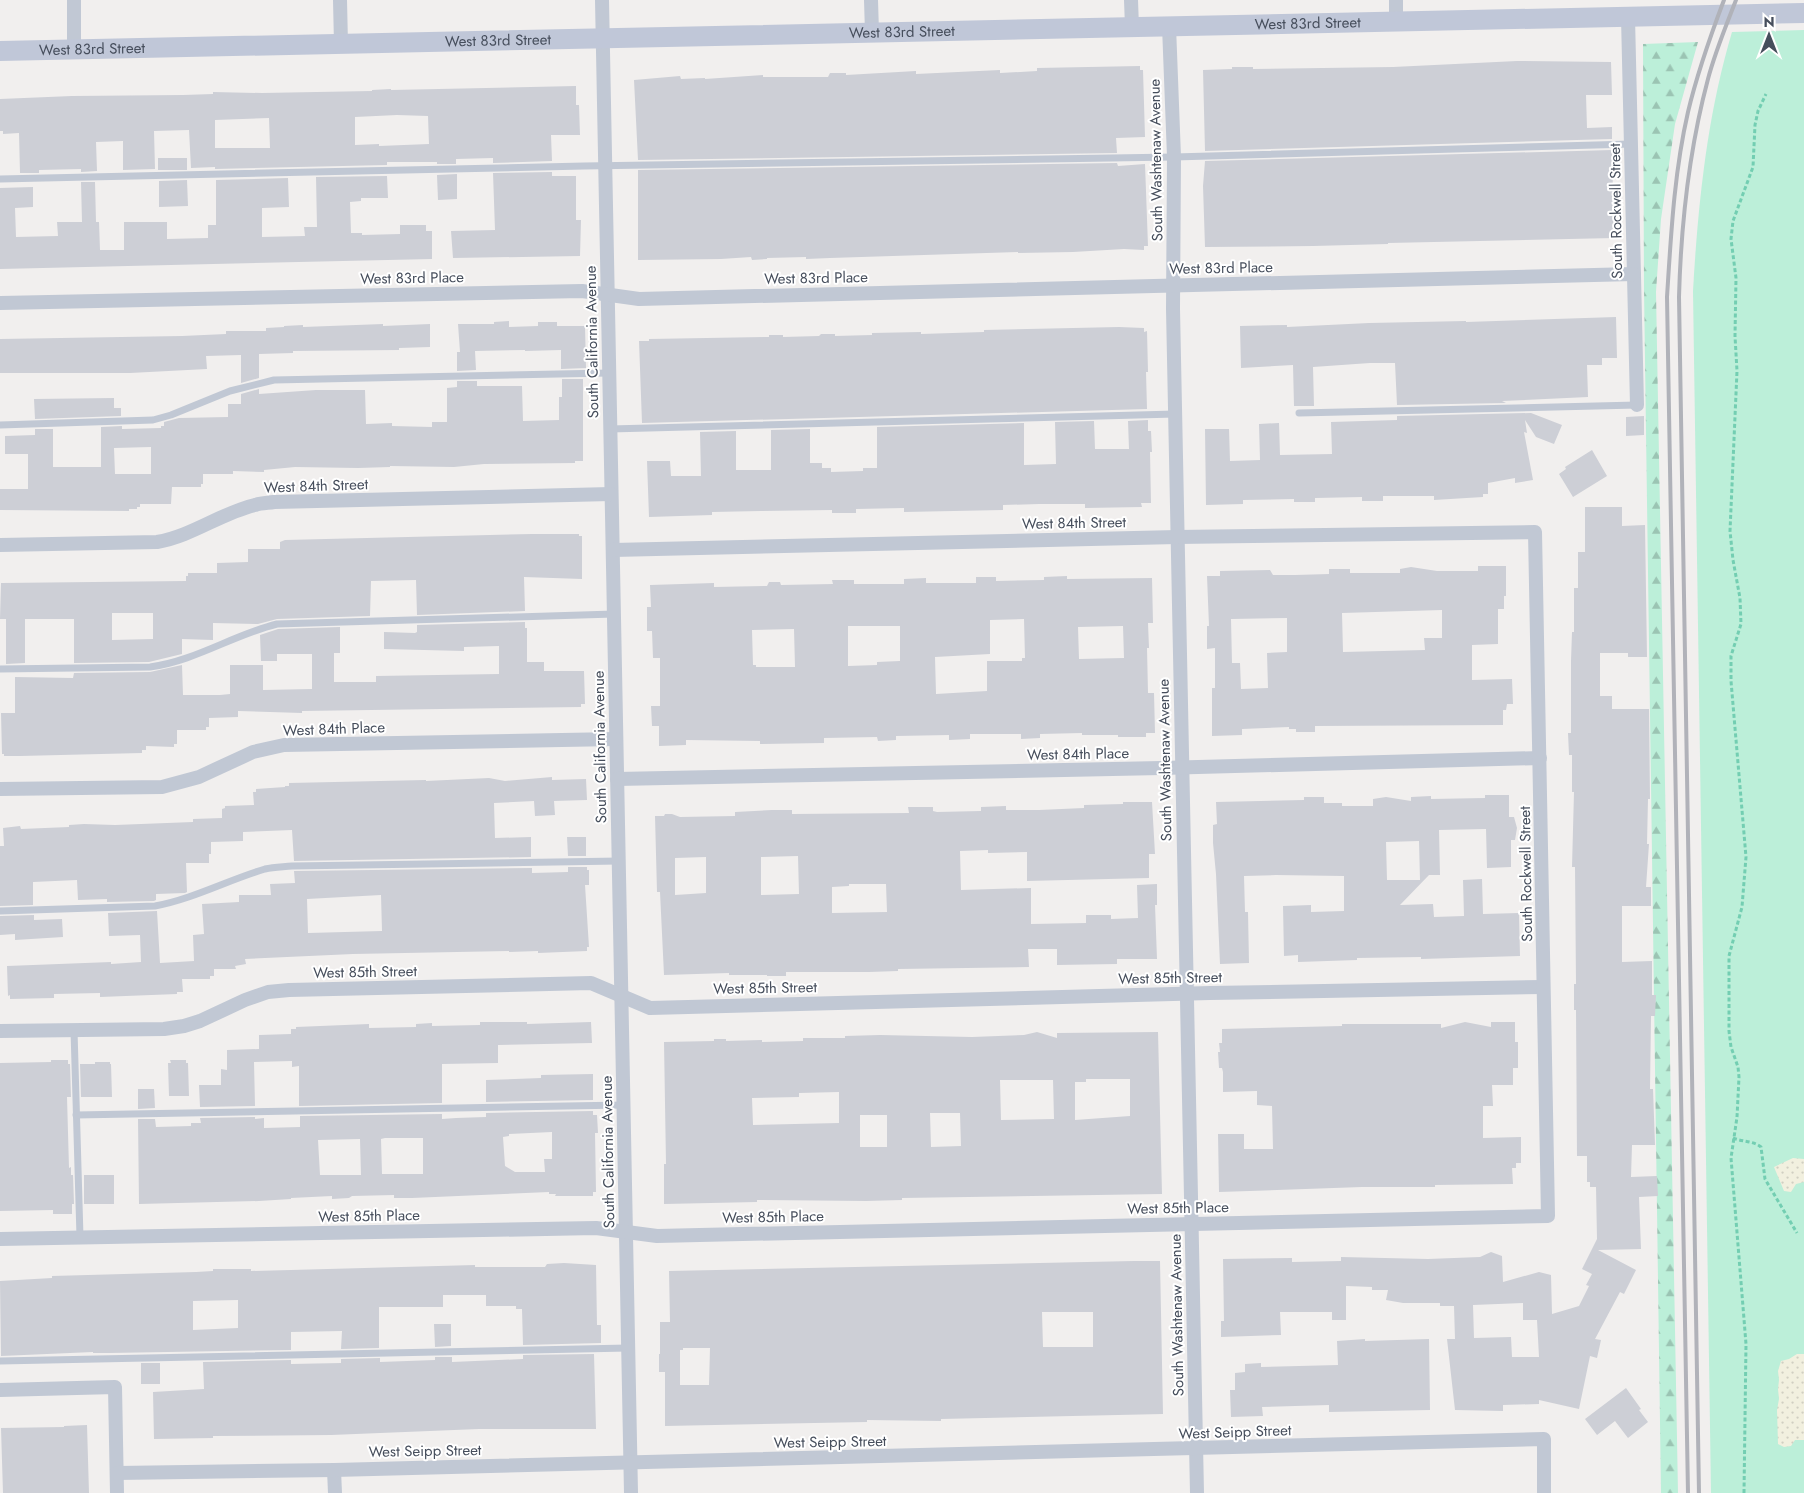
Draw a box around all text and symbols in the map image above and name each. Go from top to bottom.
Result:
north arrow [1744,10,1794,60]
street label: West 83rd Street [1254,11,1361,36]
text: N [1763,12,1775,32]
street label: West 83rd Street [849,20,955,44]
street label: West 83rd Street [445,28,552,53]
street label: West 83rd Street [39,37,146,61]
street label: South Washtenaw Avenue [1144,78,1168,241]
street label: South Rockwell Street [1604,143,1628,279]
street label: West 83rd Place [1169,256,1273,280]
street label: South California Avenue [580,265,604,419]
street label: West 83rd Place [360,266,464,290]
street label: West 83rd Place [764,266,868,290]
street label: West 84th Street [264,473,369,499]
street label: West 84th Street [1022,511,1127,535]
street label: South California Avenue [588,670,612,824]
street label: South Washtenaw Avenue [1153,678,1177,841]
street label: West 84th Place [283,716,386,742]
street label: West 84th Place [1027,742,1130,766]
street label: South Rockwell Street [1514,806,1538,942]
street label: West 85th Street [313,960,418,984]
street label: West 85th Street [1118,966,1223,990]
street label: West 85th Street [713,976,818,1000]
street label: South California Avenue [596,1075,620,1229]
street label: West 85th Place [1127,1196,1229,1220]
street label: West 85th Place [318,1204,420,1228]
street label: West 85th Place [722,1205,824,1229]
street label: South Washtenaw Avenue [1165,1233,1189,1396]
street label: West Seipp Street [1178,1419,1292,1445]
street label: West Seipp Street [773,1430,887,1454]
street label: West Seipp Street [368,1439,482,1463]

